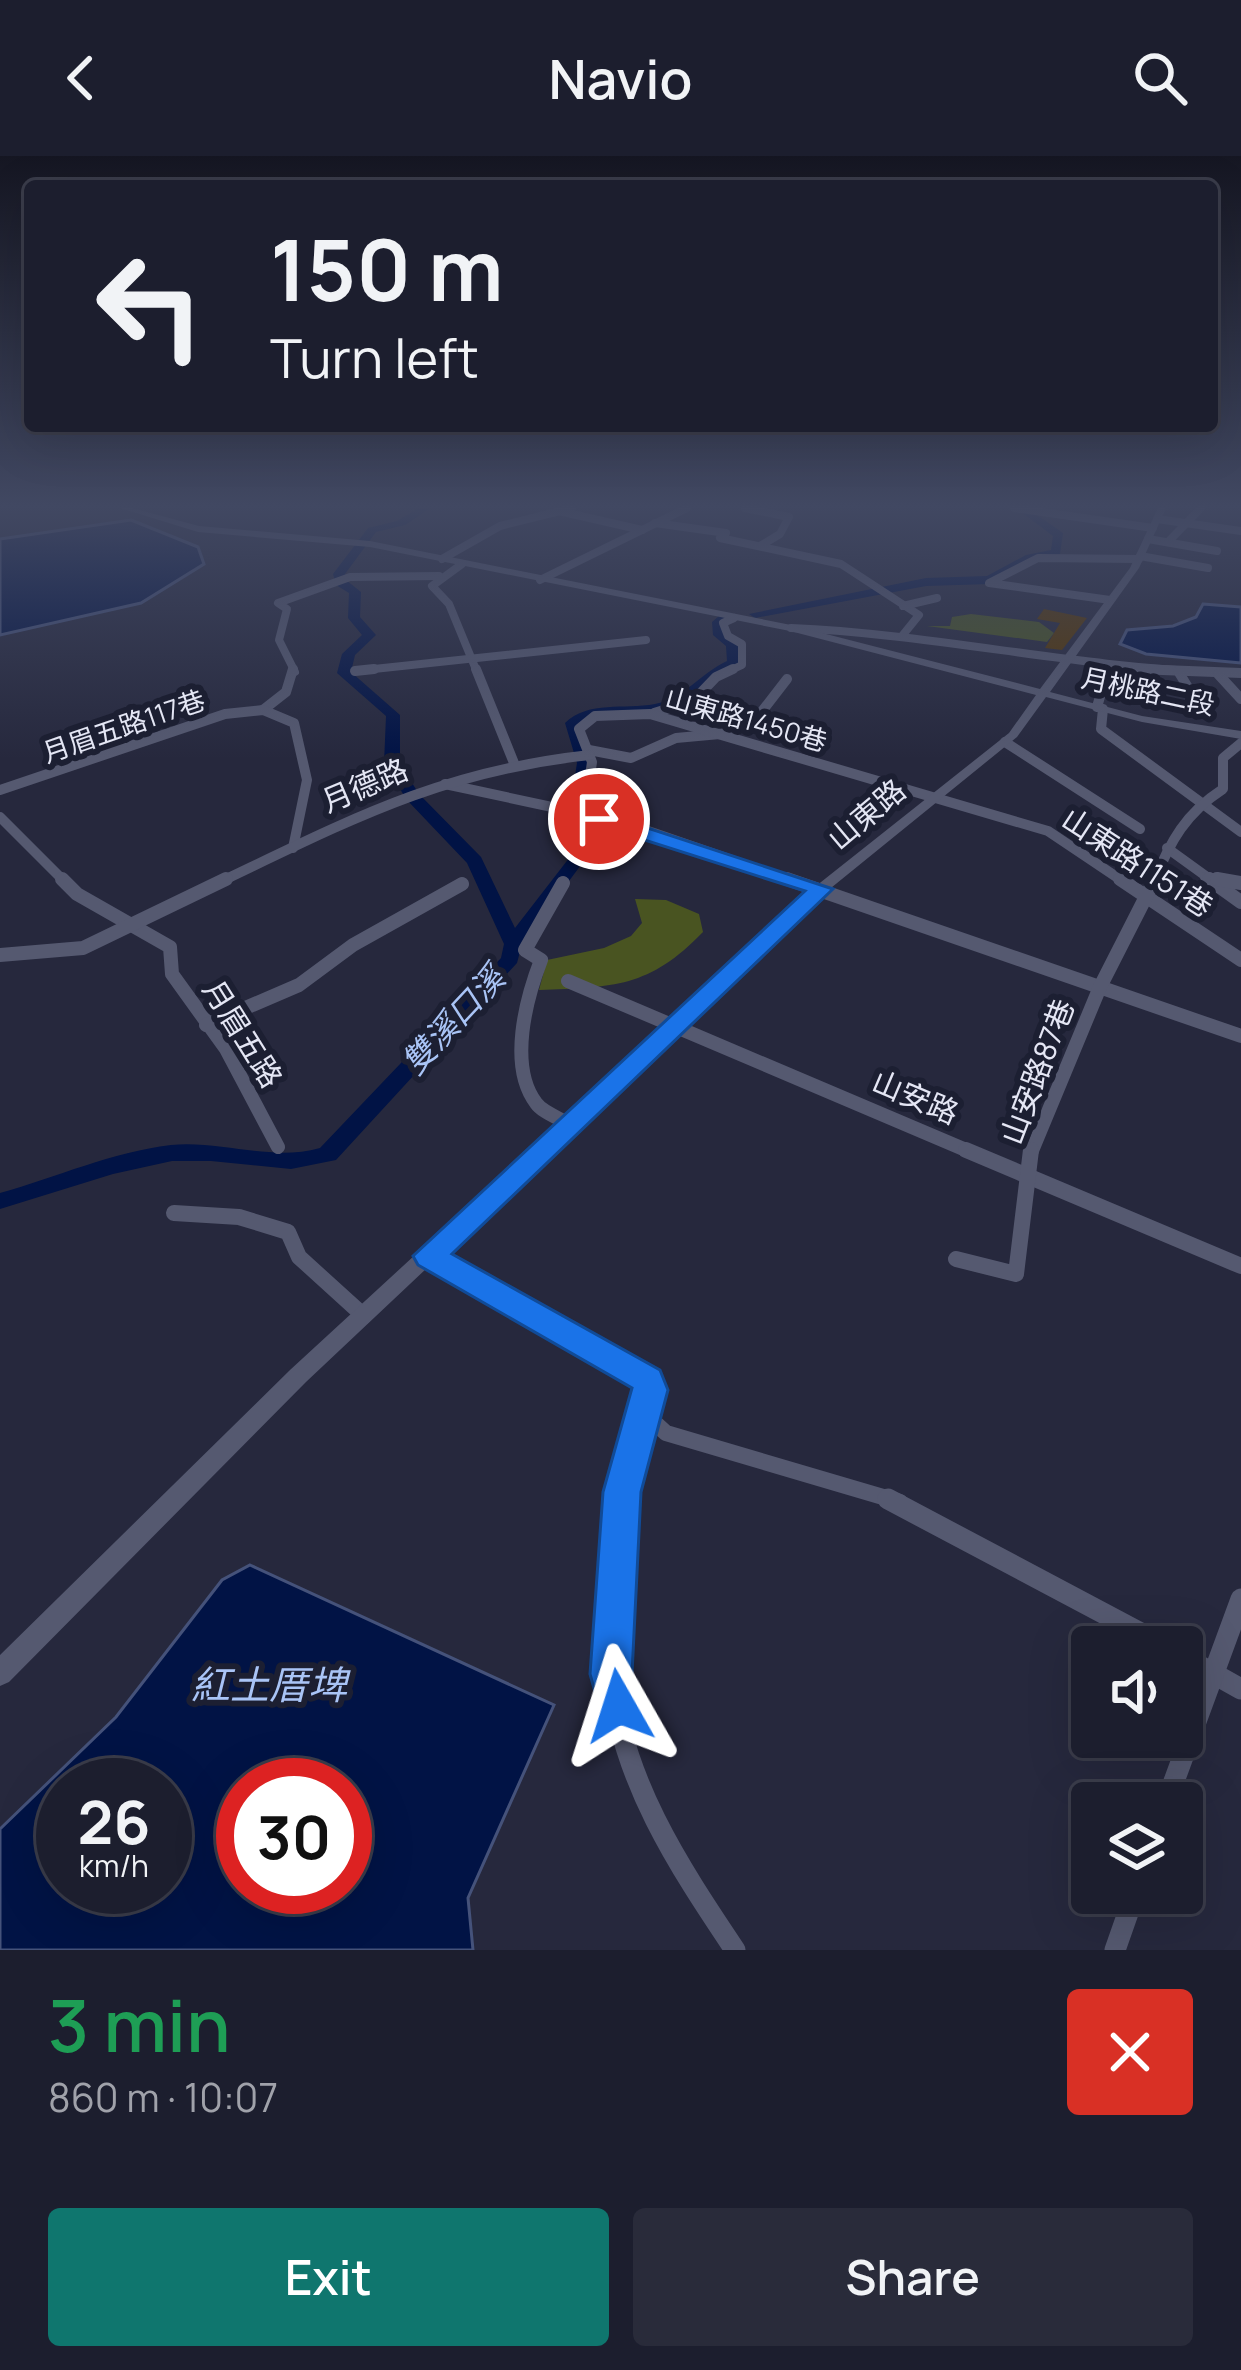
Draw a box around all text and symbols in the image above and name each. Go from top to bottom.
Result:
text: Navio [548,41,693,115]
icon: back [48,45,114,111]
icon: search [1127,45,1193,111]
text: 150 m [270,211,504,326]
icon: left [72,228,228,384]
text: Turn left [270,320,479,394]
street label: 月桃路二段 [1078,658,1218,723]
street label: 山東路1450巷 [661,678,832,759]
street label: 月眉五路117巷 [37,680,210,771]
street label: 月德路 [315,748,414,821]
pin [548,768,650,870]
street label: 山東路 [818,769,914,858]
icon: arrive [566,786,632,852]
street label: 山東路1151巷 [1054,798,1221,926]
water label: 雙溪口溪 [391,953,517,1083]
street label: 月眉五路 [194,971,292,1095]
street label: 山安路87巷 [990,993,1083,1150]
street label: 山安路 [866,1060,965,1133]
map controls [1071,1626,1203,1914]
button: sound [1071,1626,1203,1758]
position arrow [556,1643,682,1769]
water label: 紅土厝埤 [191,1657,351,1711]
speed limit sign: 30 [216,1758,372,1914]
text: 26 [77,1780,151,1862]
button: layers [1071,1782,1203,1914]
text: km/h [79,1845,149,1886]
text: 3 min [48,1975,230,2074]
button: close [1067,1989,1193,2115]
text: 860 m · 10:07 [48,2070,278,2124]
button: Exit [48,2208,609,2346]
button: Share [633,2208,1193,2346]

